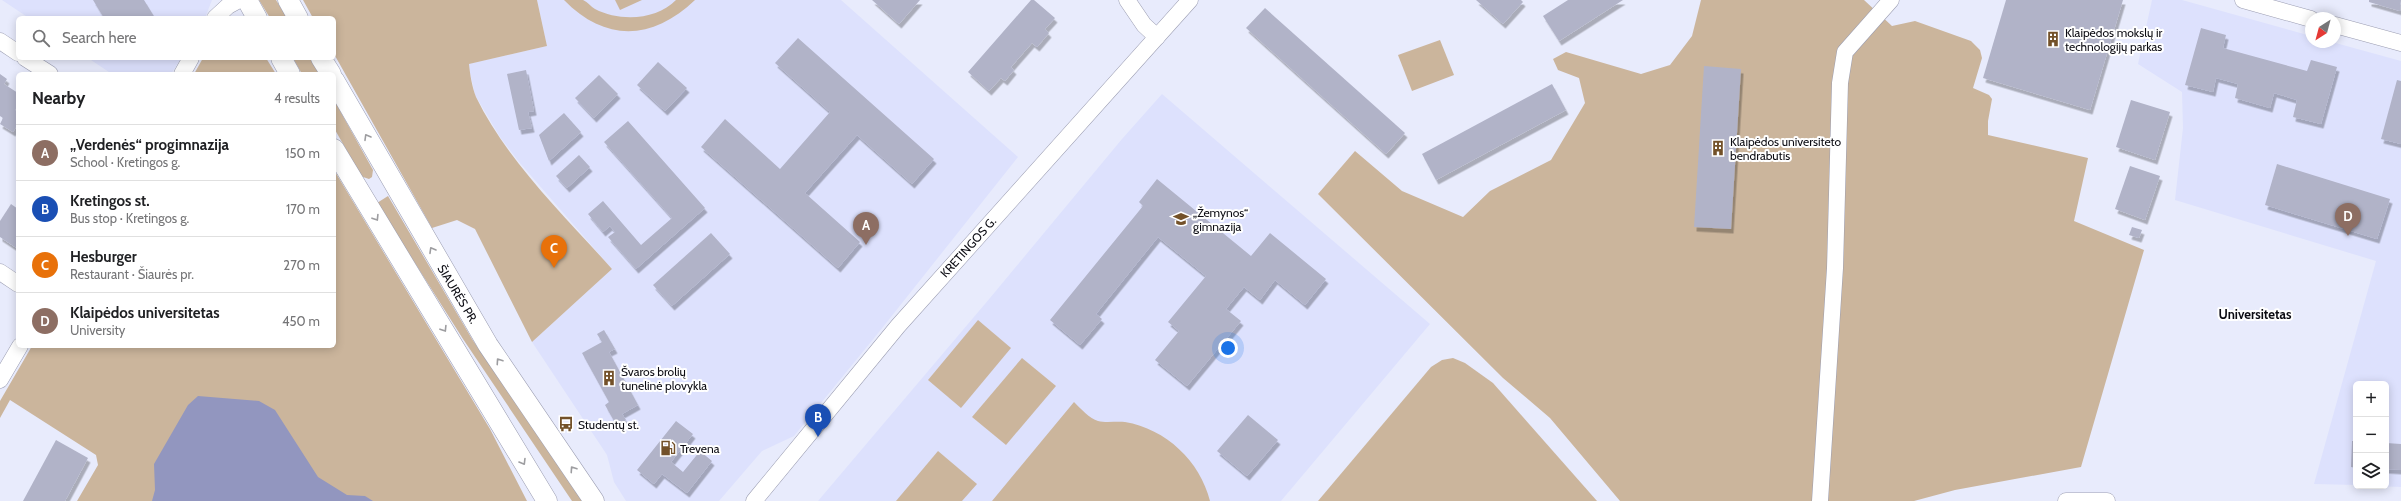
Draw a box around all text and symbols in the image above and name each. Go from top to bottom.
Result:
north arrow [2305,12,2341,48]
search box [16,16,336,60]
place label: Klaipėdos mokslų ir technologijų parkas [2065,25,2163,54]
icon: search [30,27,52,49]
text: Search here [62,29,137,47]
building icon: Klaipėdos mokslų ir technologijų parkas [2044,30,2062,48]
text: Nearby [32,88,85,108]
text: 4 results [274,90,320,106]
one-way arrow [365,134,372,141]
place label: Klaipėdos universiteto bendrabutis [1730,134,1842,163]
text: „Verdenės“ progimnazija [70,136,229,154]
building icon: Klaipėdos universiteto bendrabutis [1709,139,1727,157]
text: A [41,145,49,161]
text: 150 m [285,145,320,161]
text: School · Kretingos g. [70,154,180,170]
text: Kretingos st. [70,192,150,210]
text: B [41,201,49,217]
text: 170 m [286,201,320,217]
pin: D [2335,203,2361,236]
place label: „Žemynos“ gimnazija [1193,205,1248,234]
text: Bus stop · Kretingos g. [70,210,189,226]
school or university icon: „Žemynos“ gimnazija [1172,210,1190,228]
pin: A [853,212,879,245]
one-way arrow [371,214,378,221]
street label: KRETINGOS G. [937,214,999,280]
pin: C [541,235,567,268]
one-way arrow [429,247,436,254]
text: Hesburger [70,248,137,266]
text: C [41,257,49,273]
text: 270 m [283,257,320,273]
street label: ŠIAURĖS PR. [435,262,481,326]
text: Restaurant · Šiaurės pr. [70,266,194,282]
text: Klaipėdos universitetas [70,304,220,322]
district label: Universitetas [2219,306,2292,322]
text: D [40,313,50,329]
text: 450 m [282,313,320,329]
text: University [70,322,125,338]
one-way arrow [439,325,446,332]
your location [1218,338,1238,358]
one-way arrow [496,358,504,365]
place label: Švaros brolių tunelinė plovykla [621,364,707,393]
building icon: Švaros brolių tunelinė plovykla [600,369,618,387]
map controls [2353,381,2389,489]
button: + [2353,381,2389,417]
pin: B [805,404,831,437]
bus stop icon: Studentų st. [557,415,575,433]
place label: Studentų st. [578,417,639,432]
button: − [2353,417,2389,453]
fuel station icon: Trevena [659,439,677,457]
place label: Trevena [680,441,720,456]
button: layers [2353,453,2389,489]
one-way arrow [519,458,526,465]
one-way arrow [571,466,578,473]

